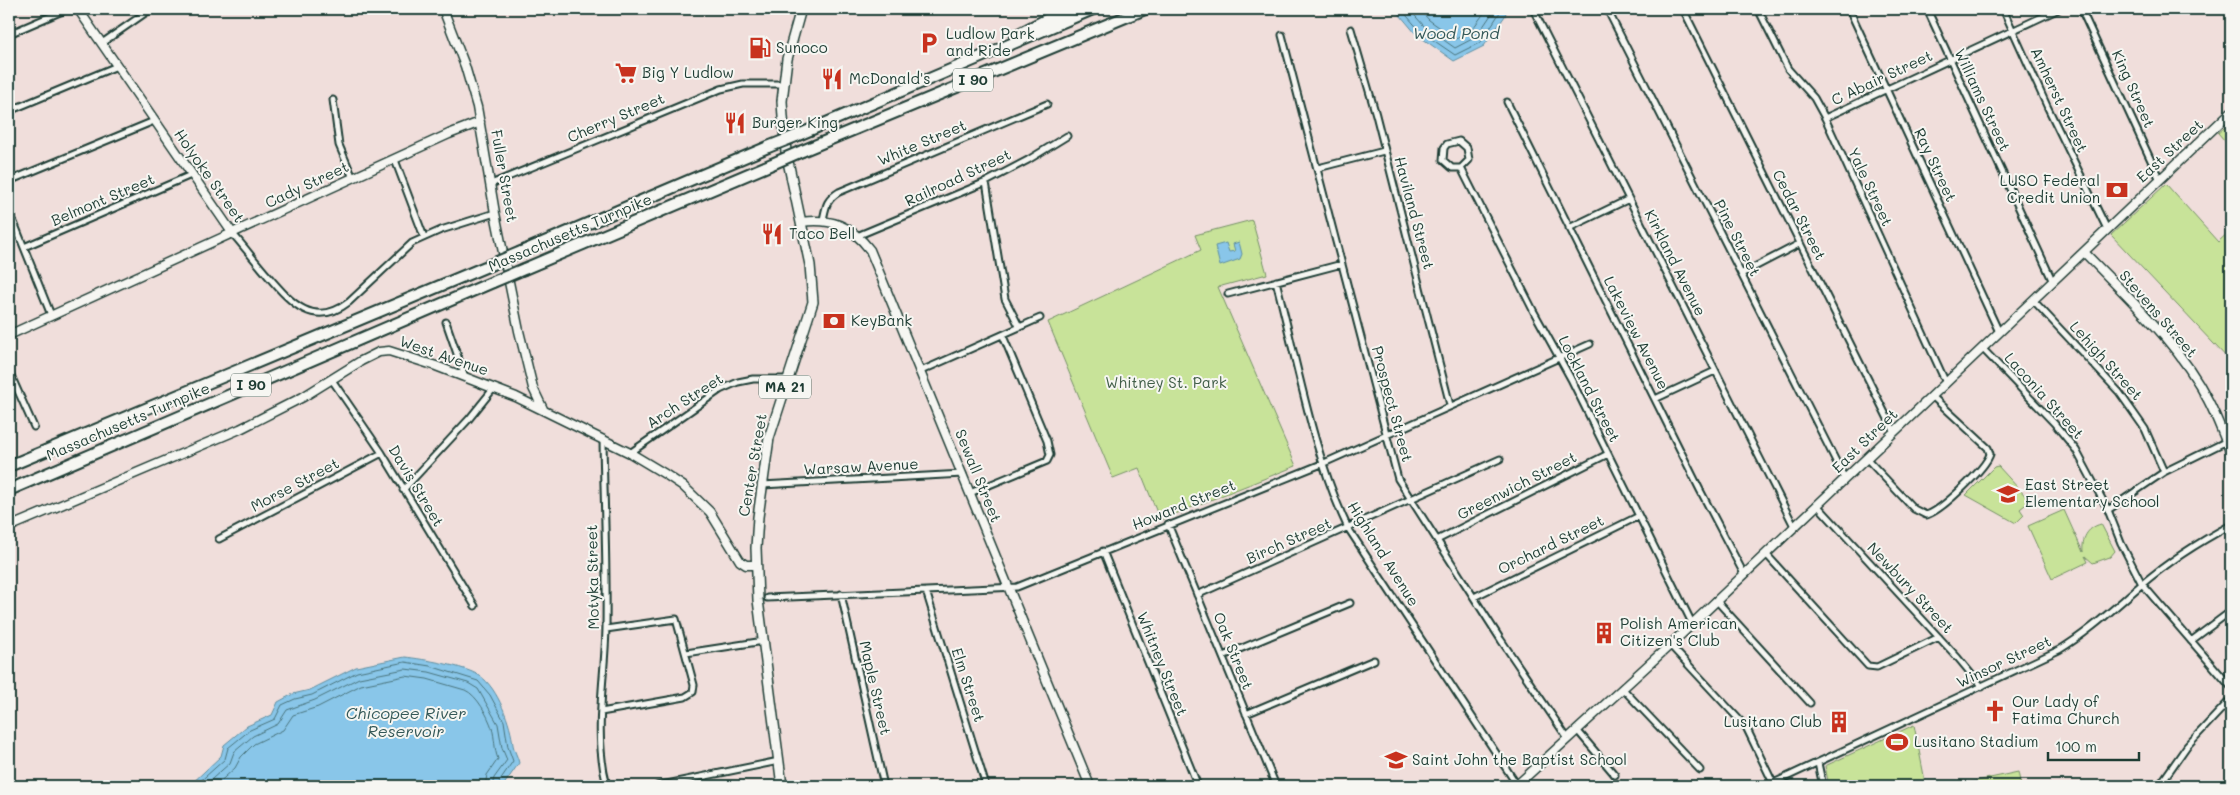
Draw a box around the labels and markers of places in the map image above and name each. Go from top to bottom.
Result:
place label: Ludlow Park and Ride [946,23,1035,60]
parking icon: Ludlow Park and Ride [916,30,942,56]
fuel station icon: Sunoco [747,35,773,61]
place label: Sunoco [776,37,828,57]
supermarket icon: Big Y Ludlow [613,60,639,86]
place label: Big Y Ludlow [642,62,734,82]
restaurant icon: McDonald's [819,66,845,92]
place label: McDonald's [849,68,931,88]
restaurant icon: Burger King [722,110,748,136]
place label: Burger King [752,112,838,132]
place label: LUSO Federal Credit Union [2000,170,2100,207]
bank icon: LUSO Federal Credit Union [2104,177,2130,203]
restaurant icon: Taco Bell [759,221,785,247]
place label: Taco Bell [789,223,855,243]
bank icon: KeyBank [821,308,847,334]
place label: KeyBank [851,310,912,330]
place label: East Street Elementary School [2025,474,2160,511]
school or university icon: East Street Elementary School [1995,481,2021,507]
place label: Polish American Citizen's Club [1620,613,1737,650]
building icon: Polish American Citizen's Club [1591,620,1617,646]
place label: Our Lady of Fatima Church [2012,691,2119,728]
church icon: Our Lady of Fatima Church [1982,698,2008,724]
building icon: Lusitano Club [1826,709,1852,735]
place label: Lusitano Club [1724,711,1822,731]
sports icon: Lusitano Stadium [1884,729,1910,755]
place label: Lusitano Stadium [1914,731,2039,751]
school or university icon: Saint John the Baptist School [1383,747,1409,773]
place label: Saint John the Baptist School [1412,749,1627,769]

